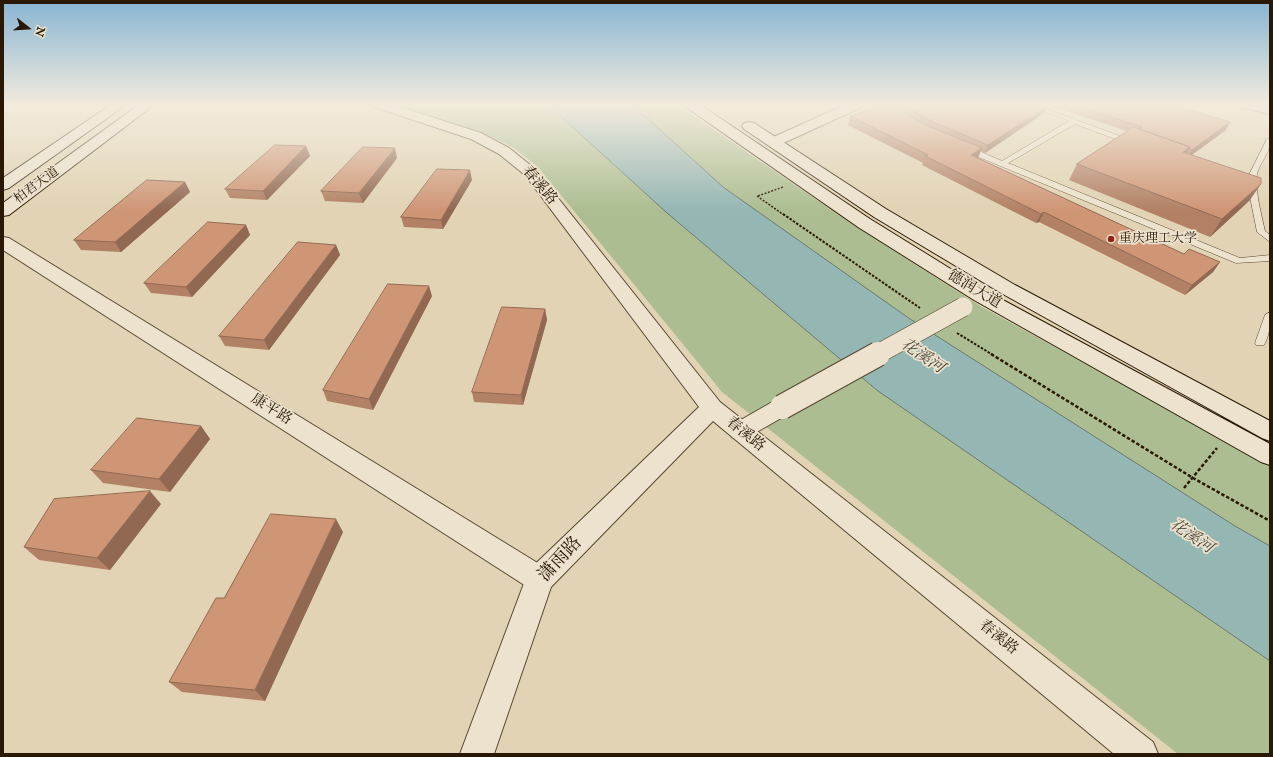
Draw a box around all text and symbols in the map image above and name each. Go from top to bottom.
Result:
north arrow [8,8,48,48]
text: N [31,25,48,38]
street label: 春溪路 [518,163,560,209]
street label: 柏君大道 [11,164,63,208]
place label: 重庆理工大学 [1119,231,1197,247]
marker: 重庆理工大学 [1106,234,1116,244]
street label: 德润大道 [944,267,1004,313]
water label: 花溪河 [897,336,947,378]
street label: 康平路 [247,390,295,430]
street label: 春溪路 [722,414,768,456]
water label: 花溪河 [1166,516,1216,558]
street label: 潇雨路 [535,533,587,587]
street label: 春溪路 [975,617,1021,659]

